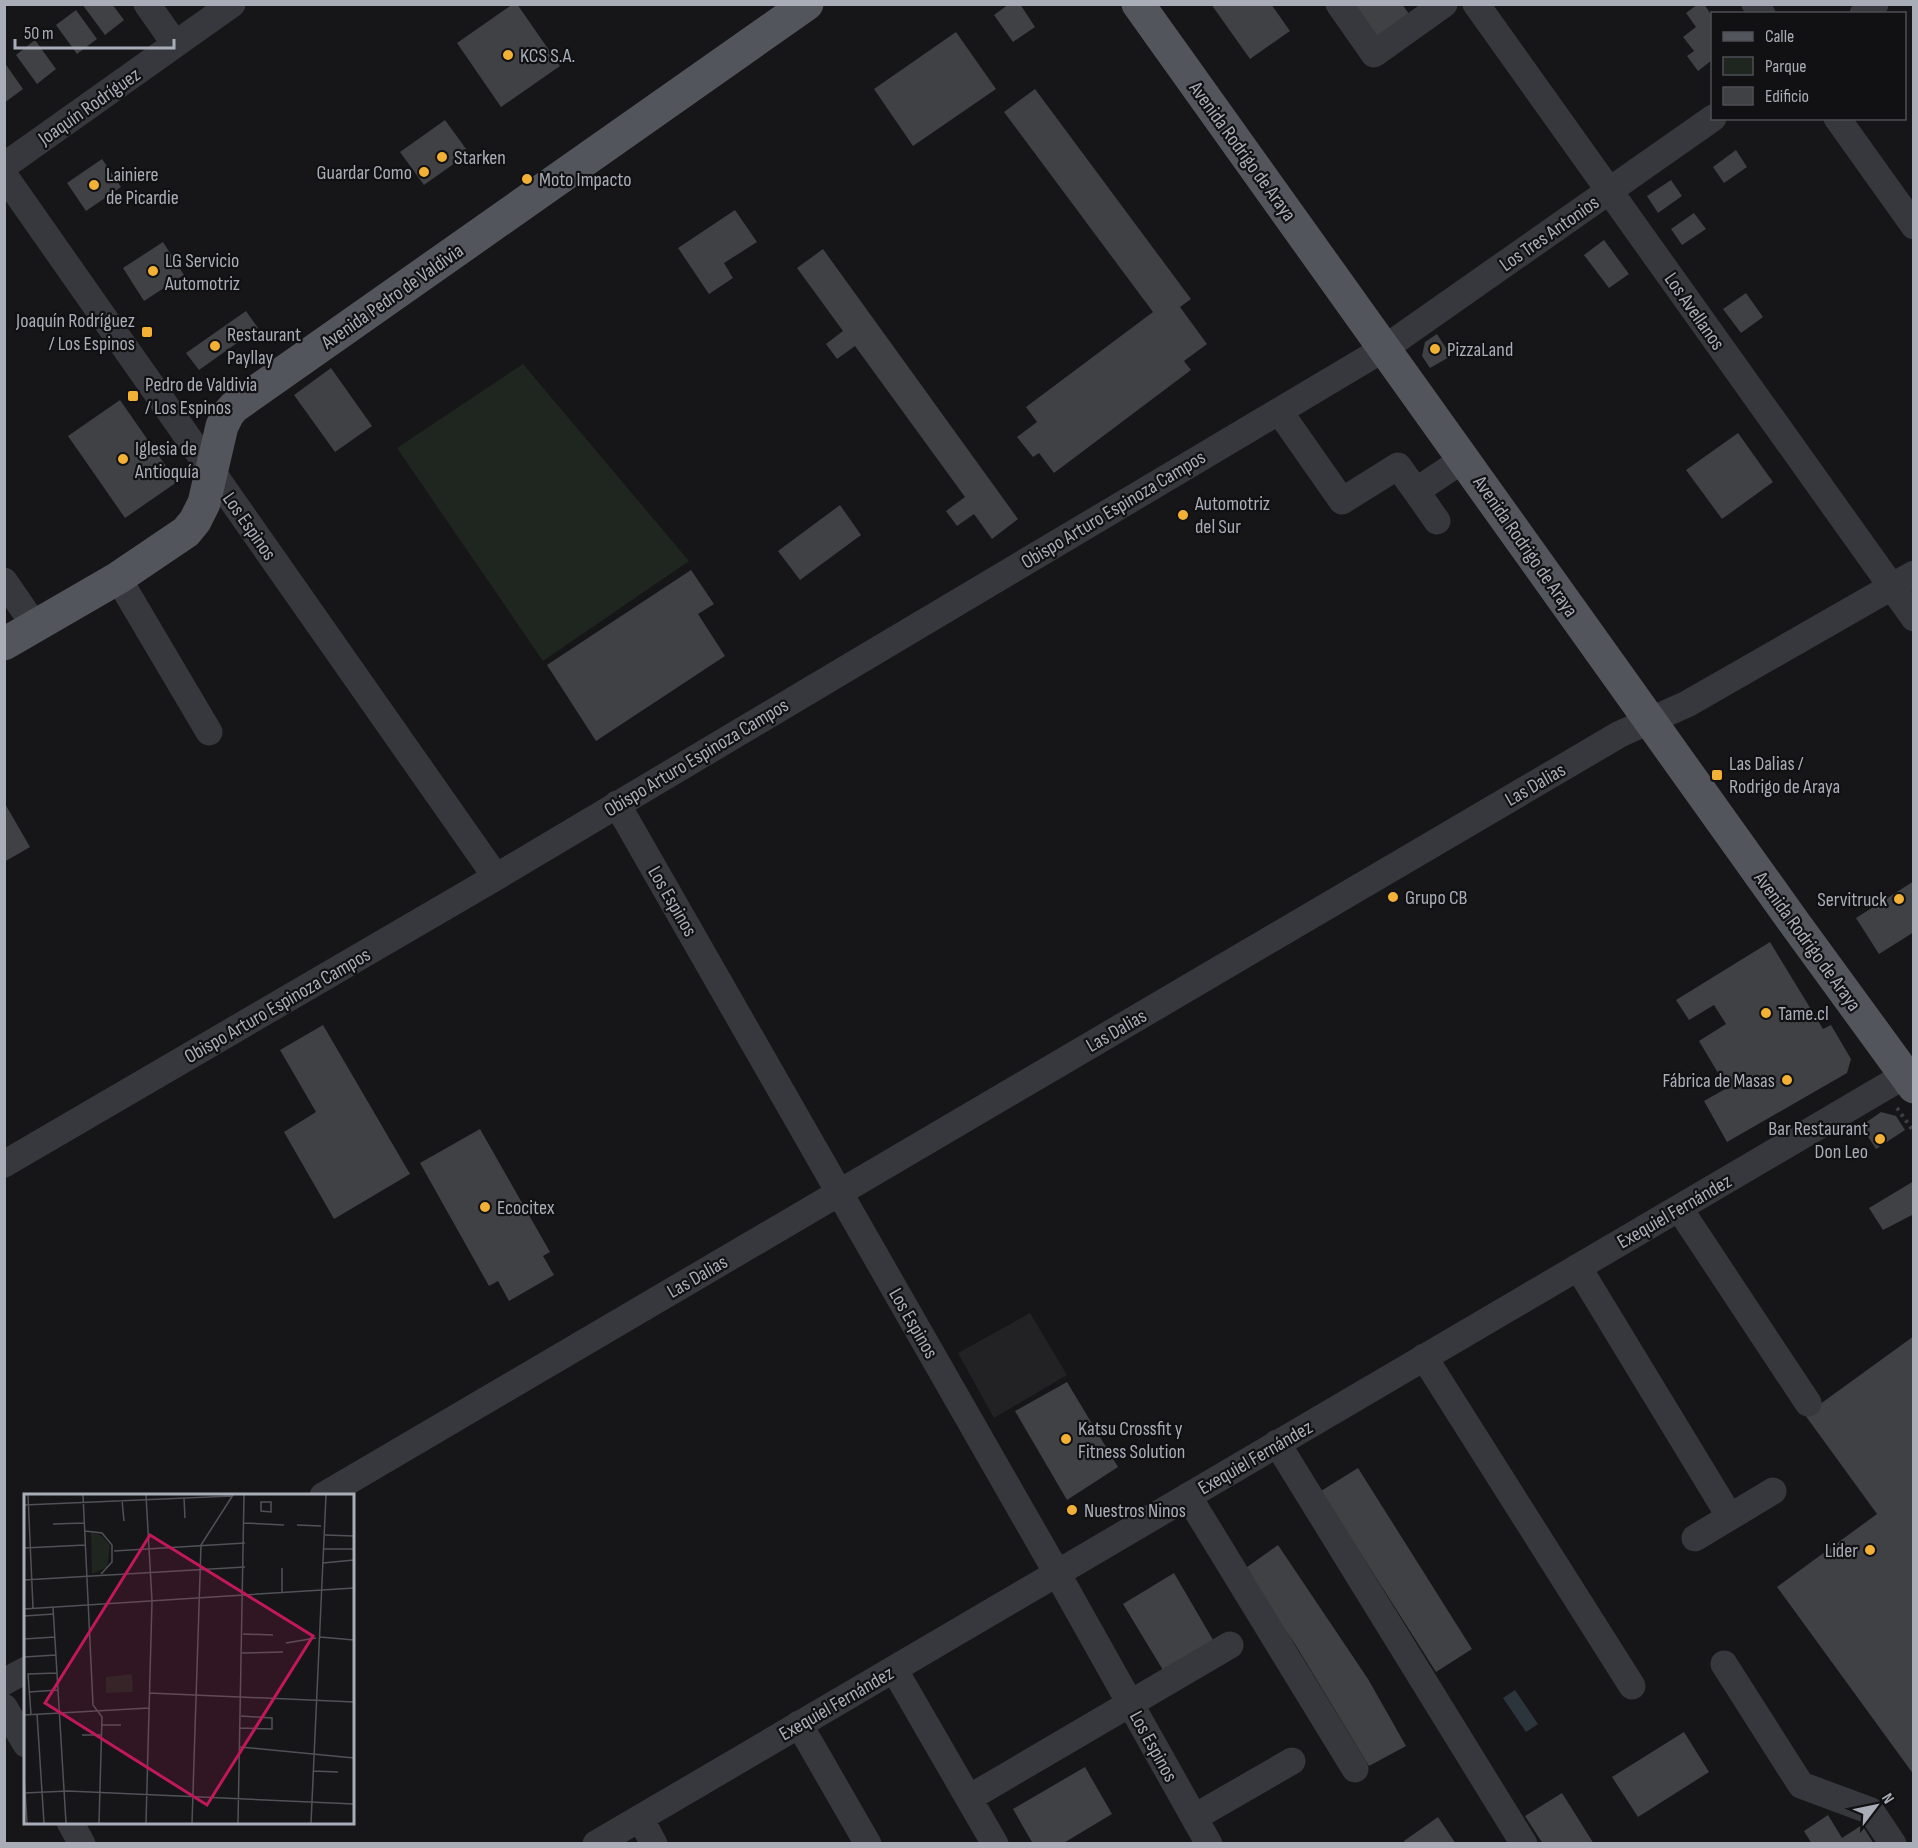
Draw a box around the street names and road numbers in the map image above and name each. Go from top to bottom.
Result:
street label: Joaquín Rodríguez [33,63,145,151]
street label: Avenida Rodrigo de Araya [1183,76,1301,226]
street label: Los Tres Antonios [1495,191,1604,277]
street label: Avenida Pedro de Valdivia [316,239,468,355]
street label: Los Avellanos [1659,268,1730,355]
street label: Obispo Arturo Espinoza Campos [1017,445,1210,574]
street label: Avenida Rodrigo de Araya [1467,471,1583,622]
street label: Los Espinos [217,488,281,565]
street label: Obispo Arturo Espinoza Campos [600,693,793,822]
street label: Las Dalias [1501,758,1570,812]
street label: Los Espinos [642,862,702,941]
street label: Avenida Rodrigo de Araya [1748,866,1866,1016]
street label: Obispo Arturo Espinoza Campos [180,943,375,1069]
street label: Las Dalias [1082,1004,1151,1058]
street label: Exequiel Fernández [1613,1169,1736,1254]
street label: Las Dalias [663,1250,732,1304]
street label: Los Espinos [883,1284,943,1363]
street label: Exequiel Fernández [1194,1415,1317,1500]
street label: Exequiel Fernández [775,1661,898,1746]
street label: Los Espinos [1124,1707,1182,1786]

